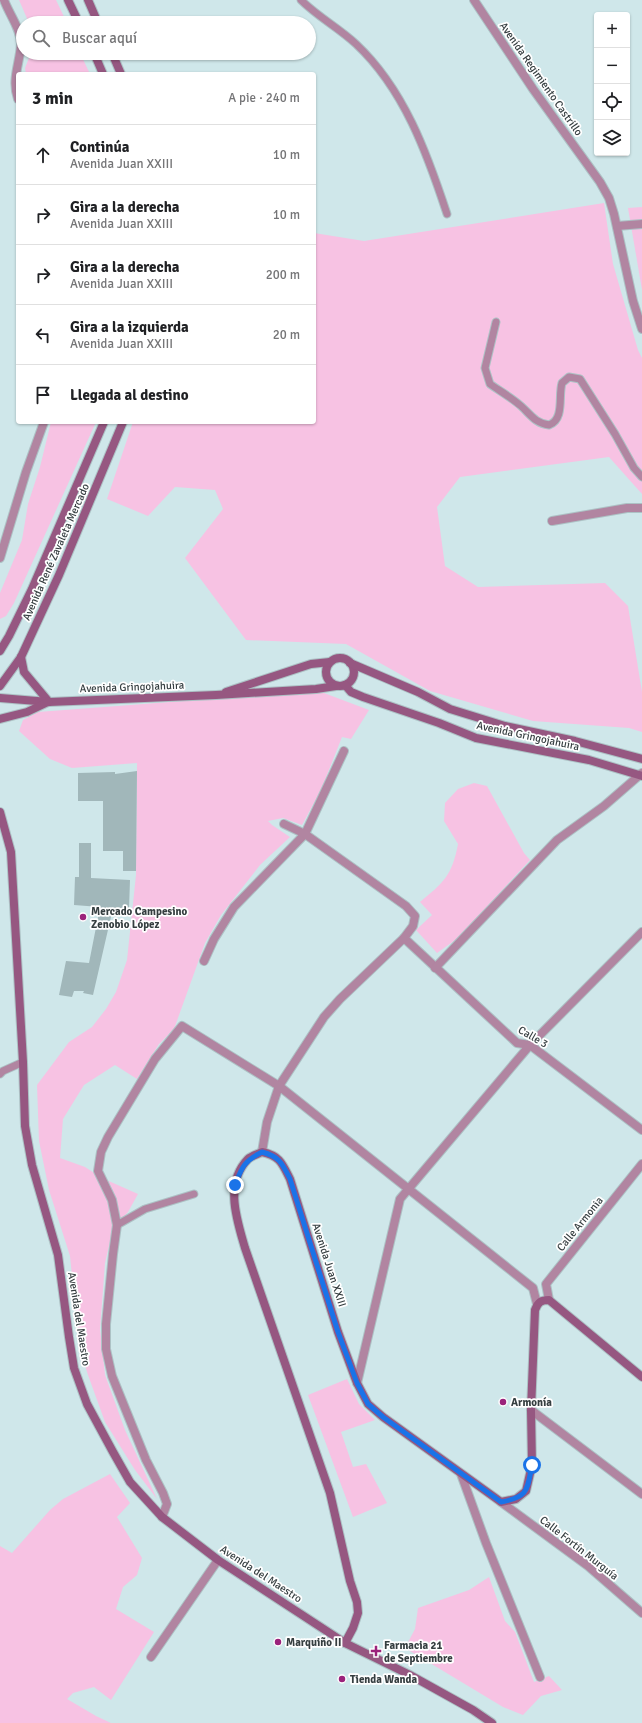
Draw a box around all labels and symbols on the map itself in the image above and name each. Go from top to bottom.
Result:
street label: Avenida Regimiento Castrillo [497,20,585,138]
street label: Avenida René Zavaleta Mercado [20,481,92,623]
street label: Avenida Gringojahuira [79,679,185,695]
street label: Avenida Gringojahuira [475,719,581,753]
place label: Mercado Campesino Zenobio López [91,905,188,931]
marker: Mercado Campesino Zenobio López [78,912,88,922]
street label: Calle 3 [516,1023,550,1051]
route end [226,1176,244,1194]
street label: Calle Armonia [554,1194,606,1254]
street label: Avenida Juan XXIII [309,1221,349,1309]
street label: Avenida del Maestro [65,1271,93,1367]
place label: Armonía [511,1396,552,1409]
marker: Armonía [498,1397,508,1407]
route start [523,1456,541,1474]
street label: Calle Fortín Murguía [537,1513,621,1583]
street label: Avenida del Maestro [218,1543,305,1605]
place label: Marquiño II [286,1636,341,1649]
marker: Marquiño II [273,1637,283,1647]
place label: Farmacia 21 de Septiembre [384,1639,453,1665]
marker: Farmacia 21 de Septiembre [371,1646,381,1656]
place label: Tienda Wanda [350,1673,418,1686]
marker: Tienda Wanda [337,1674,347,1684]

